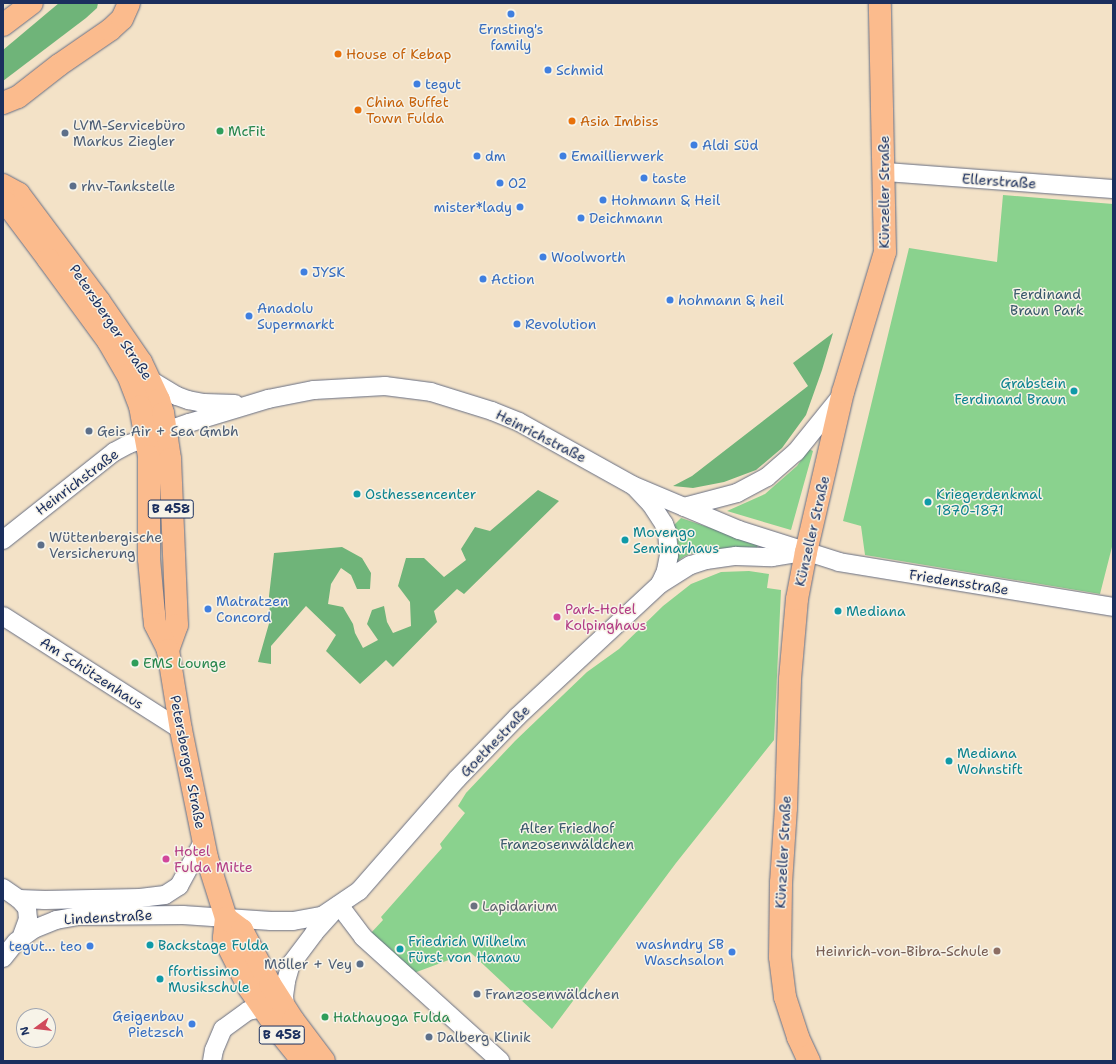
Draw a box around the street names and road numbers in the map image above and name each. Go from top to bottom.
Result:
street label: Künzeller Straße [876,135,892,249]
street label: Ellerstraße [961,170,1037,192]
street label: Petersberger Straße [66,261,156,383]
street label: Heinrichstraße [493,406,589,466]
street label: Heinrichstraße [32,445,122,519]
street label: Künzeller Straße [791,474,833,588]
road number: B 458 [147,498,195,520]
street label: Friedensstraße [908,566,1010,598]
street label: Am Schützenhaus [37,633,147,713]
street label: Petersberger Straße [167,694,209,830]
street label: Goethestraße [457,702,533,780]
street label: Künzeller Straße [772,795,794,909]
street label: Lindenstraße [63,906,153,928]
road number: B 458 [258,1024,306,1046]

